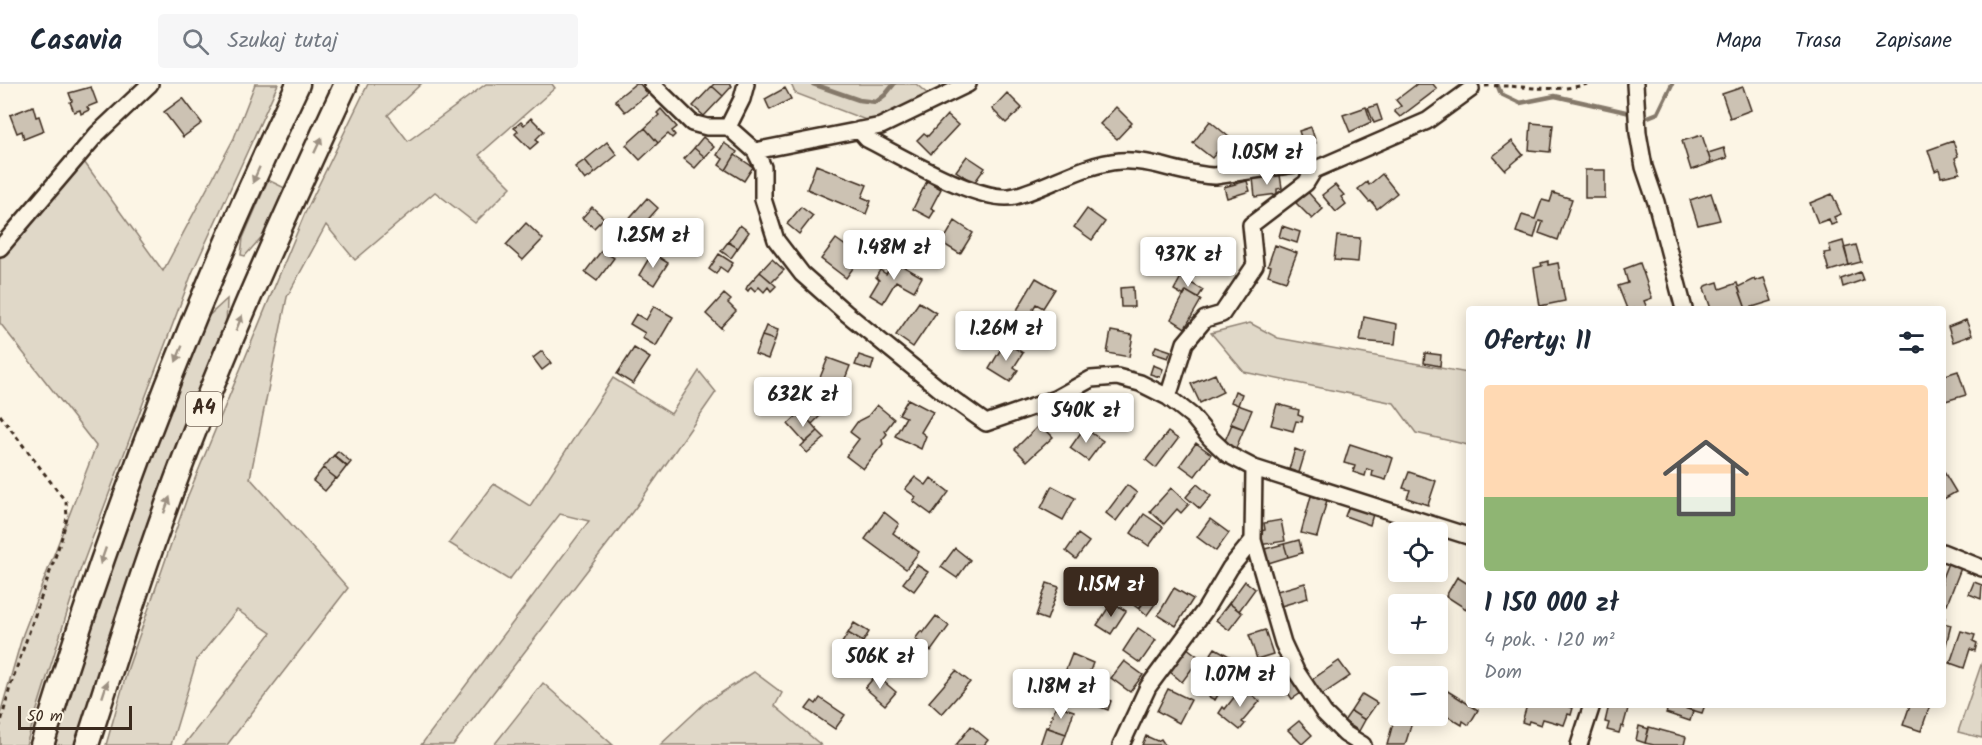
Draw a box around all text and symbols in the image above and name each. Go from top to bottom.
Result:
search box [158,14,578,68]
text: Casavia [30,19,122,64]
text: Szukaj tutaj [227,24,338,59]
icon: search [179,25,212,58]
text: Mapa [1716,25,1762,58]
text: Trasa [1795,25,1842,58]
text: Zapisane [1875,25,1952,58]
pin: 1.05M zł [1205,135,1329,186]
one-way arrow [313,136,322,153]
text: 1.05M zł [1231,138,1303,170]
one-way arrow [250,166,260,184]
pin: 1.25M zł [591,218,715,269]
text: 1.25M zł [617,221,689,253]
pin: 1.48M zł [832,230,956,281]
text: 1.48M zł [857,233,931,265]
pin: 937K zł [1133,237,1243,288]
text: 937K zł [1154,240,1222,272]
pin: 1.26M zł [944,311,1068,362]
one-way arrow [234,314,244,332]
text: 1.26M zł [969,314,1043,346]
text: Oferty: 11 [1484,321,1591,363]
icon: filters [1895,326,1928,359]
one-way arrow [174,345,183,363]
pin: 632K zł [748,377,858,428]
text: 632K zł [768,380,838,412]
road number: A4 [186,392,222,426]
pin: 540K zł [1031,393,1141,444]
text: 540K zł [1052,396,1120,428]
icon: home [1652,424,1760,532]
one-way arrow [163,495,173,513]
map controls [1388,522,1448,726]
button: locate [1388,522,1448,582]
one-way arrow [98,548,108,566]
pin: 1.15M zł [1049,567,1173,618]
text: 1.15M zł [1077,570,1145,602]
text: 1 150 000 zł [1484,583,1619,625]
button: + [1388,594,1448,654]
text: 4 pok. · 120 m² [1484,625,1615,657]
pin: 506K zł [825,639,935,690]
text: 506K zł [846,642,914,674]
pin: 1.07M zł [1178,657,1302,708]
text: Dom [1484,657,1522,689]
text: 1.07M zł [1205,660,1275,692]
button: − [1388,666,1448,726]
pin: 1.18M zł [999,669,1123,720]
text: 1.18M zł [1027,672,1095,704]
one-way arrow [101,680,110,698]
scale bar [18,703,132,730]
text: 50 m [27,704,63,729]

